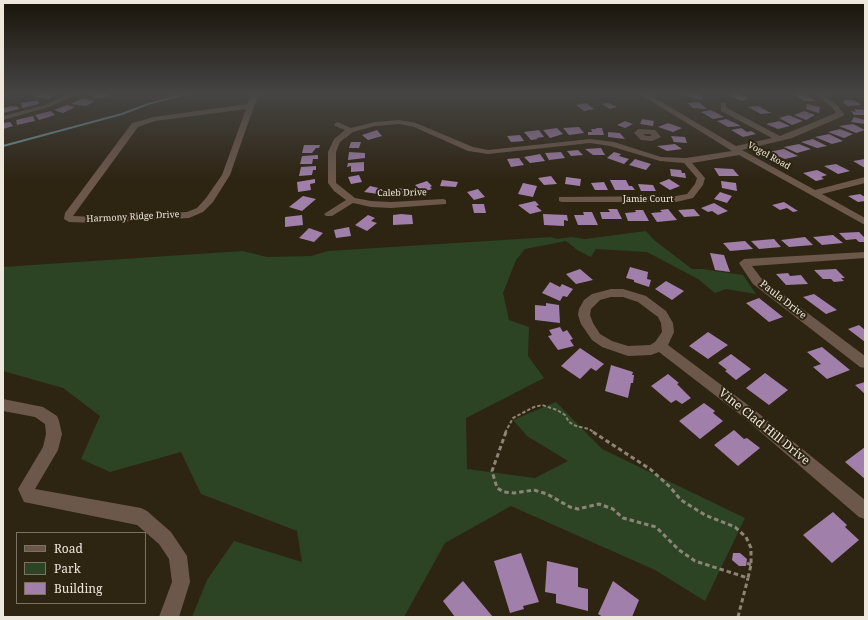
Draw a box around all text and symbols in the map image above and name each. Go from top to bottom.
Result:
street label: Vogel Road [746,140,792,172]
street label: Caleb Drive [377,187,427,199]
street label: Jamie Court [623,194,673,204]
street label: Harmony Ridge Drive [86,209,180,225]
street label: Paula Drive [757,278,809,322]
street label: Vine Clad Hill Drive [716,386,812,468]
legend [16,532,146,604]
text: Road [54,540,83,557]
text: Park [54,560,81,577]
text: Building [54,580,102,597]

